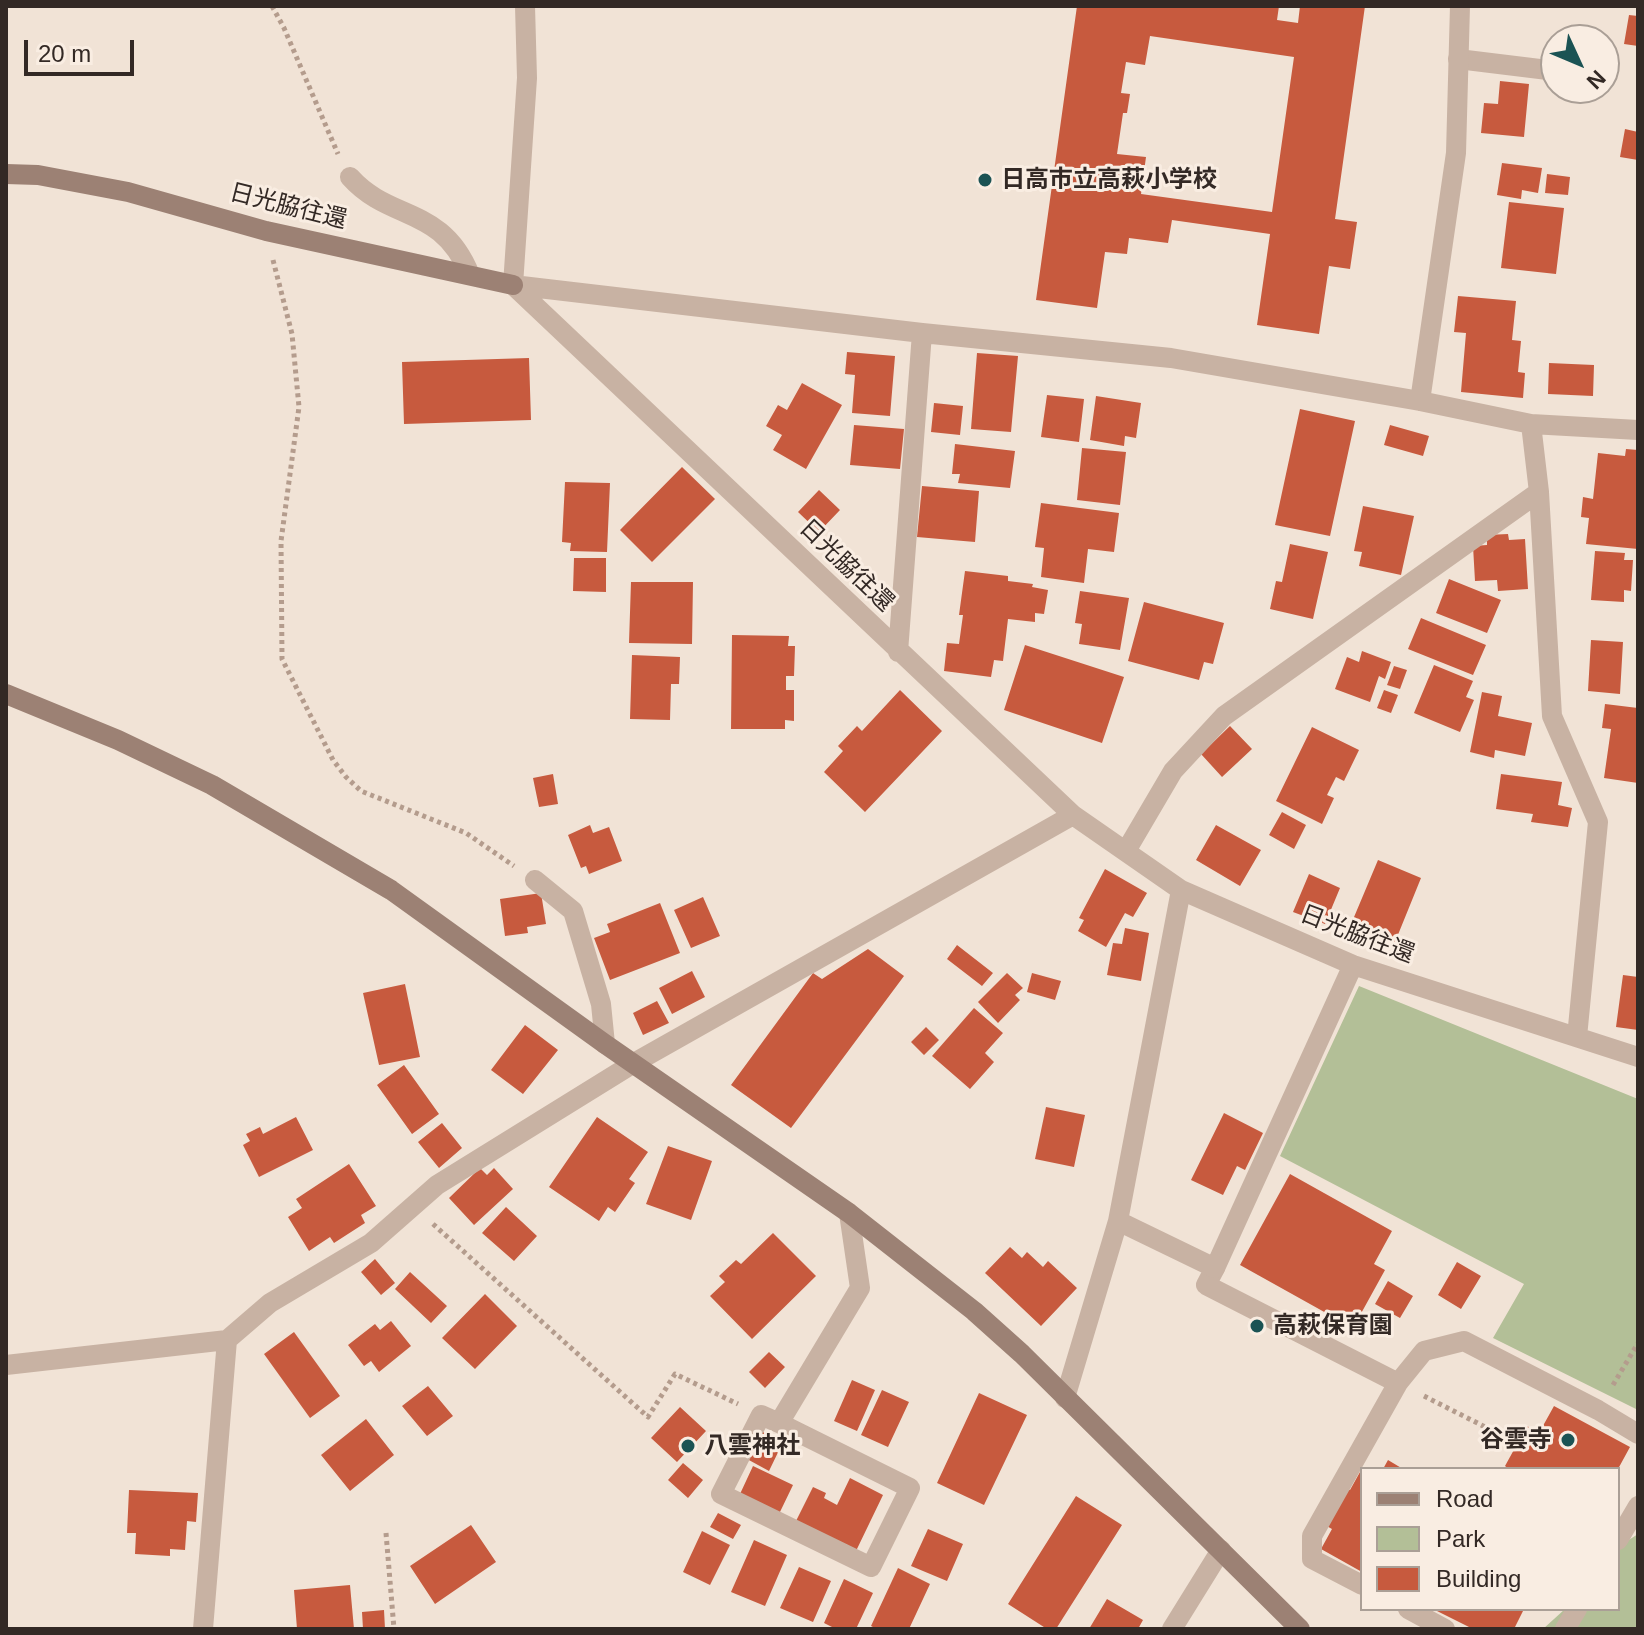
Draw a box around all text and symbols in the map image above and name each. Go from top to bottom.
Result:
scale bar [28,24,138,74]
north arrow [1540,24,1620,104]
text: 20 m [38,40,91,67]
text: N [1582,65,1611,94]
place label: 日高市立高萩小学校 [1001,166,1217,194]
marker: 日高市立高萩小学校 [976,171,994,189]
street label: 日光脇往還 [226,179,350,235]
street label: 日光脇往還 [793,514,899,618]
street label: 日光脇往還 [1296,900,1418,970]
place label: 高萩保育園 [1273,1312,1393,1340]
marker: 高萩保育園 [1248,1317,1266,1335]
place label: 谷雲寺 [1480,1426,1552,1454]
marker: 谷雲寺 [1559,1431,1577,1449]
place label: 八雲神社 [704,1432,800,1460]
marker: 八雲神社 [679,1437,697,1455]
legend [1360,1467,1620,1611]
text: Road [1436,1485,1493,1512]
text: Park [1436,1525,1485,1552]
text: Building [1436,1565,1521,1592]

